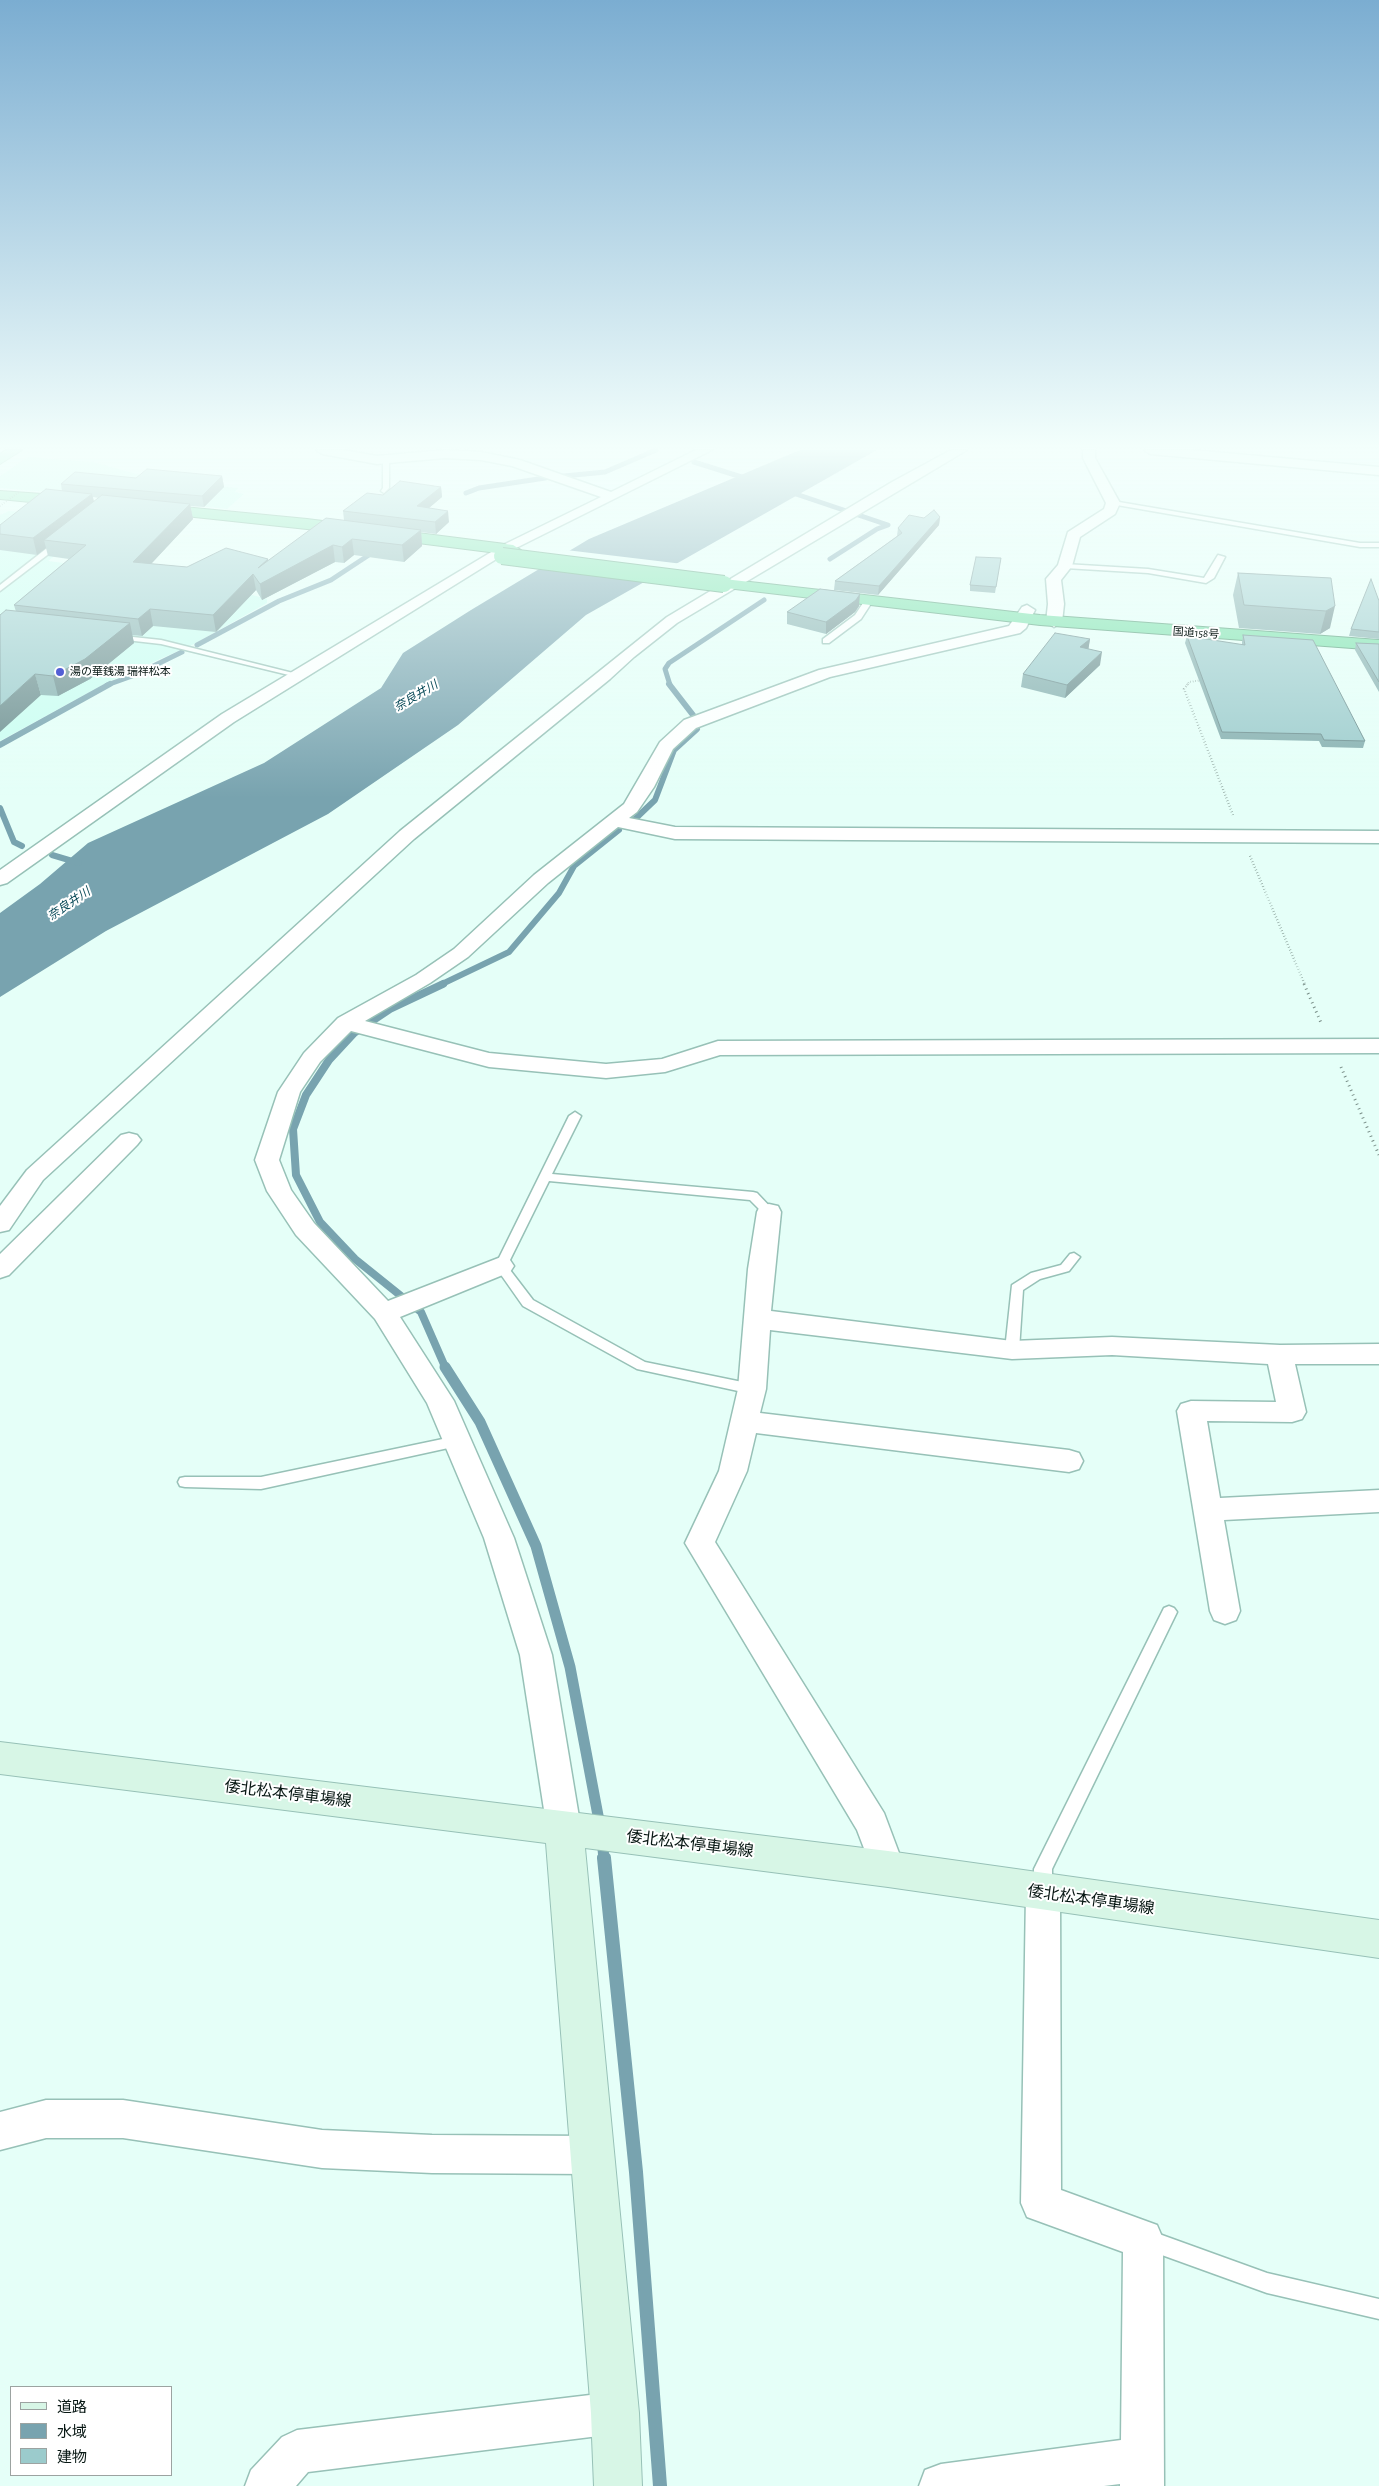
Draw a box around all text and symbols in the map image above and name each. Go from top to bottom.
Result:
street label: 国道158号 [1172,625,1220,641]
place label: 湯の華銭湯 瑞祥松本 [70,665,171,679]
marker: 湯の華銭湯 瑞祥松本 [54,666,66,678]
water label: 奈良井川 [392,677,440,715]
water label: 奈良井川 [45,885,93,923]
street label: 倭北松本停車場線 [223,1777,353,1811]
street label: 倭北松本停車場線 [625,1827,755,1861]
street label: 倭北松本停車場線 [1026,1882,1156,1918]
legend [10,2386,172,2476]
text: 道路 [57,2400,87,2415]
text: 水域 [57,2425,87,2440]
text: 建物 [57,2450,87,2465]

